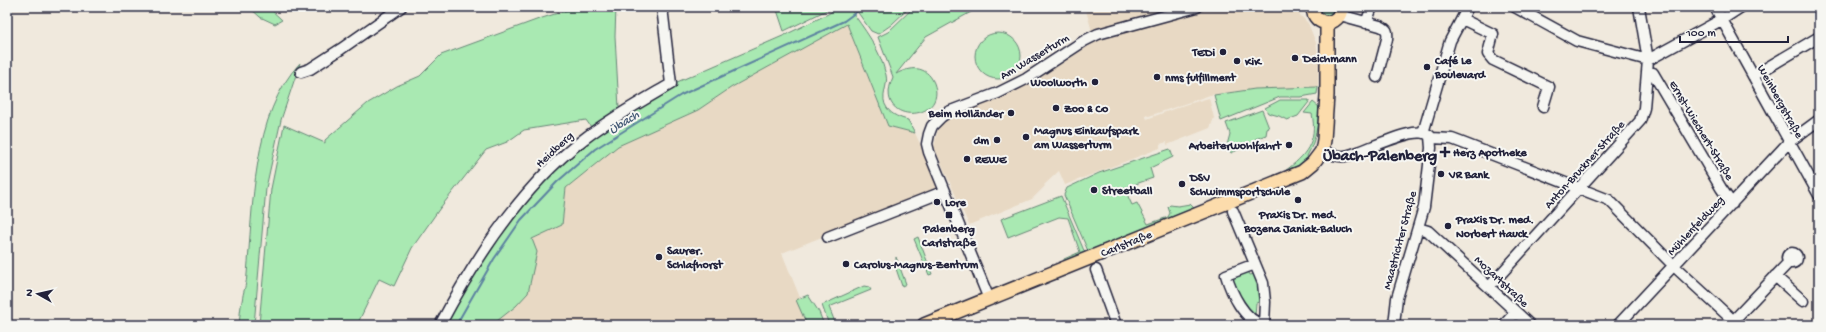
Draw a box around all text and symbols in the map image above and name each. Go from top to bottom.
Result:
scale bar [1680,18,1788,44]
text: 100 m [1685,27,1716,41]
street label: Am Wasserturm [998,31,1072,84]
place label: TEDi [1191,47,1215,61]
marker: TEDi [1218,47,1228,57]
marker: Deichmann [1290,53,1300,63]
place label: Deichmann [1302,53,1357,67]
place label: Café Le Boulevard [1434,55,1487,83]
marker: KiK [1232,56,1242,66]
place label: KiK [1244,56,1262,70]
marker: Café Le Boulevard [1422,62,1432,72]
street label: Weinbergstraße [1753,63,1806,142]
marker: nms fulfillment [1152,72,1162,82]
place label: nms fulfillment [1165,72,1236,86]
place label: Woolworth [1030,77,1088,91]
marker: Woolworth [1090,77,1100,87]
street label: Ernst-Wiechert-Straße [1665,79,1736,184]
marker: Zoo & Co [1051,103,1061,113]
place label: Zoo & Co [1064,103,1109,117]
water label: Übach [606,107,643,138]
place label: Beim Holländer [928,108,1005,122]
marker: Beim Holländer [1006,108,1016,118]
street label: Anton-Bruckner-Straße [1542,118,1629,212]
place label: Magnus Einkaufspark am Wasserturm [1033,125,1140,153]
street label: Heidberg [534,129,577,171]
marker: Magnus Einkaufspark am Wasserturm [1021,132,1031,142]
place label: dm [973,135,989,149]
marker: dm [992,135,1002,145]
place label: Arbeiterwohlfahrt [1188,140,1282,154]
marker: Arbeiterwohlfahrt [1284,140,1294,150]
marker: Herz Apotheke [1440,147,1450,157]
place label: Herz Apotheke [1453,147,1528,161]
district label: Übach-Palenberg [1323,148,1437,167]
marker: REWE [962,154,972,164]
place label: REWE [974,154,1008,168]
marker: VR Bank [1436,169,1446,179]
place label: VR Bank [1448,169,1490,183]
place label: DSV Schwimmsportschule [1189,172,1291,200]
marker: DSV Schwimmsportschule [1177,179,1187,189]
marker: Streetball [1089,185,1099,195]
place label: Streetball [1102,185,1153,199]
street label: Maastrichter Straße [1381,189,1421,291]
street label: Mühlenfeldweg [1665,193,1728,259]
marker: Praxis Dr. med. Bozena Janiak-Baluch [1293,195,1303,205]
marker: Lore [932,197,942,207]
place label: Lore [945,197,967,211]
place label: Praxis Dr. med. Bozena Janiak-Baluch [1243,209,1352,237]
marker: Palenberg Carlstraße [944,210,954,220]
place label: Praxis Dr. med. Norbert Hauck [1455,214,1534,242]
marker: Praxis Dr. med. Norbert Hauck [1443,221,1453,231]
place label: Palenberg Carlstraße [921,223,977,251]
street label: Carlstraße [1099,228,1155,261]
place label: Saurer. Schlafhorst [667,245,723,273]
marker: Saurer. Schlafhorst [654,252,664,262]
street label: Mozartstraße [1470,254,1531,312]
marker: Carolus-Magnus-Zentrum [841,259,851,269]
place label: Carolus-Magnus-Zentrum [853,259,979,273]
north arrow [18,274,58,314]
text: N [24,288,37,297]

